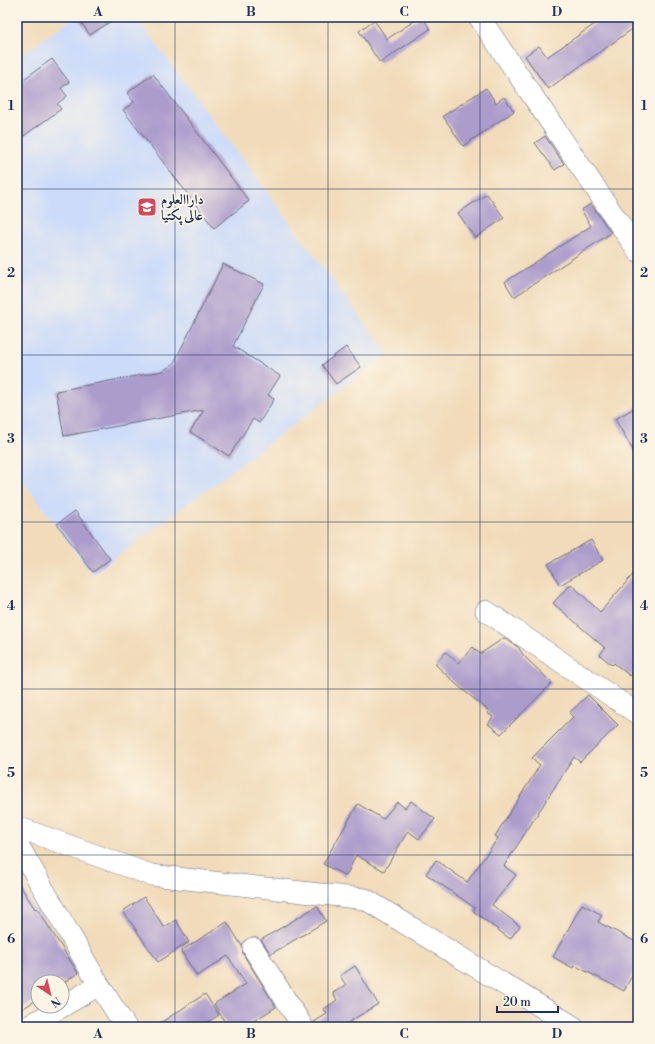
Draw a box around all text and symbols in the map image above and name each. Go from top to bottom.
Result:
text: A [92,4,103,20]
text: B [246,4,256,20]
text: C [399,4,409,20]
text: D [552,4,562,20]
text: 1 [8,98,15,114]
text: 1 [641,98,648,114]
place label: داراالعلوم عالی پکتیا [161,191,204,226]
school or university icon: داراالعلوم عالی پکتیا [136,196,158,218]
text: 2 [7,265,15,281]
text: 2 [640,265,648,281]
text: 3 [7,431,15,447]
text: 3 [640,431,648,447]
text: 4 [7,598,16,614]
text: 4 [640,598,649,614]
text: 5 [7,765,15,781]
text: 5 [640,765,648,781]
text: 6 [7,931,15,947]
text: 6 [640,931,648,947]
north arrow [30,974,70,1014]
scale bar [497,988,558,1014]
text: N [47,993,63,1010]
text: 20 m [503,995,531,1010]
text: A [92,1026,103,1042]
text: B [246,1026,256,1042]
text: C [399,1026,409,1042]
text: D [552,1026,562,1042]

